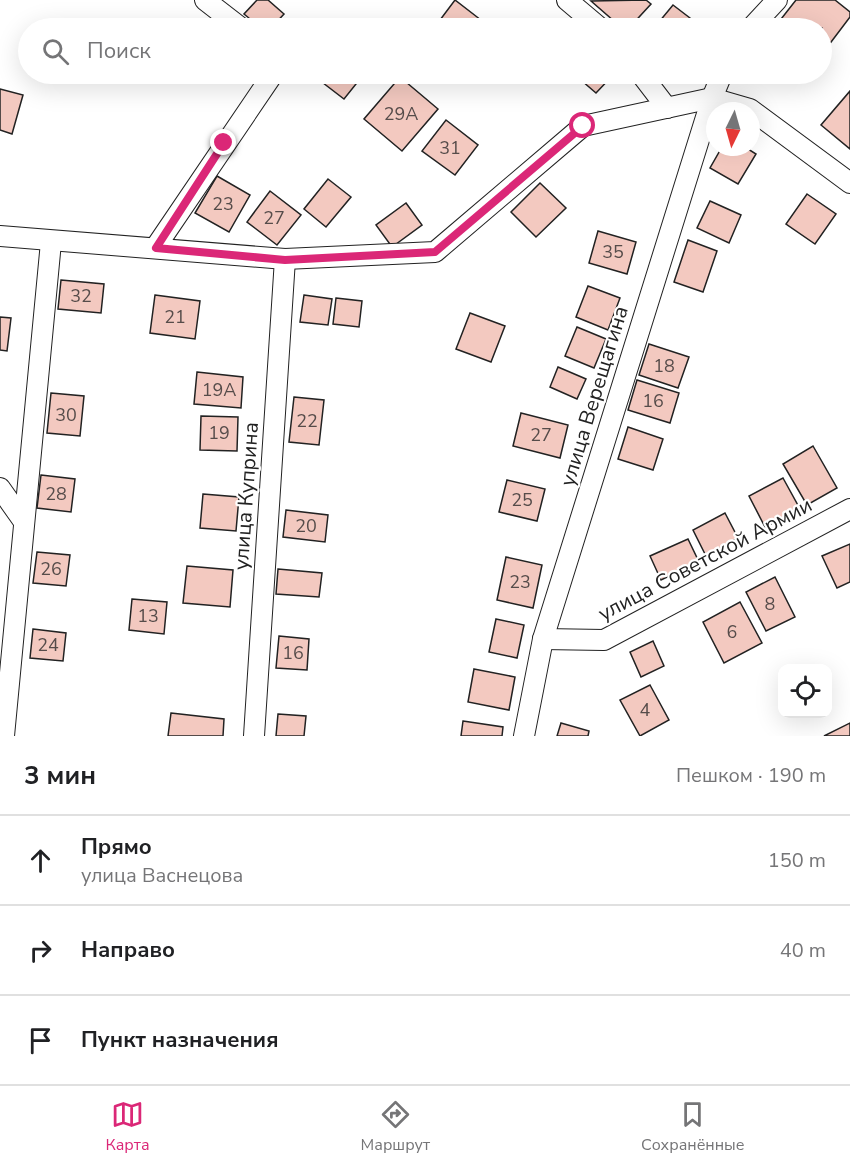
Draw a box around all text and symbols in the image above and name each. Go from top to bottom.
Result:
search box [18,18,832,84]
icon: search [39,35,72,68]
text: Поиск [87,36,151,66]
house number: 29А [384,102,418,126]
north arrow [706,102,760,156]
route start [569,112,595,138]
route end [210,129,236,155]
house number: 31 [439,136,461,160]
house number: 23 [212,192,234,216]
house number: 27 [263,206,285,230]
house number: 35 [602,240,624,264]
house number: 32 [70,284,92,308]
street label: улица Верещагина [553,302,635,490]
house number: 21 [164,305,186,329]
house number: 18 [653,354,675,378]
house number: 19А [202,378,236,402]
house number: 16 [642,389,664,413]
house number: 30 [55,403,77,427]
house number: 22 [296,409,318,433]
house number: 19 [208,421,230,445]
street label: улица Куприна [227,421,265,571]
house number: 27 [530,423,552,447]
house number: 28 [45,482,67,506]
house number: 25 [511,488,533,512]
street label: улица Советской Армии [593,491,817,627]
house number: 20 [295,514,317,538]
house number: 26 [40,557,62,581]
house number: 23 [509,570,531,594]
house number: 8 [765,592,775,616]
house number: 13 [137,604,159,628]
house number: 6 [727,620,737,644]
house number: 24 [37,633,59,657]
house number: 16 [282,641,304,665]
map controls [778,664,832,718]
button: locate [778,664,832,718]
house number: 4 [640,698,651,722]
text: 3 мин [24,758,96,793]
text: Пешком · 190 m [676,762,826,789]
text: Прямо [81,832,152,862]
icon: ahead [24,844,57,877]
text: 150 m [768,847,826,874]
text: улица Васнецова [81,862,243,889]
icon: right [24,934,57,967]
text: Направо [81,935,175,965]
text: 40 m [780,937,826,964]
icon: arrive [24,1024,57,1057]
text: Пункт назначения [81,1025,279,1055]
tab: Карта [105,1098,150,1156]
tab: Маршрут [361,1098,430,1156]
tab: Сохранённые [641,1098,744,1156]

